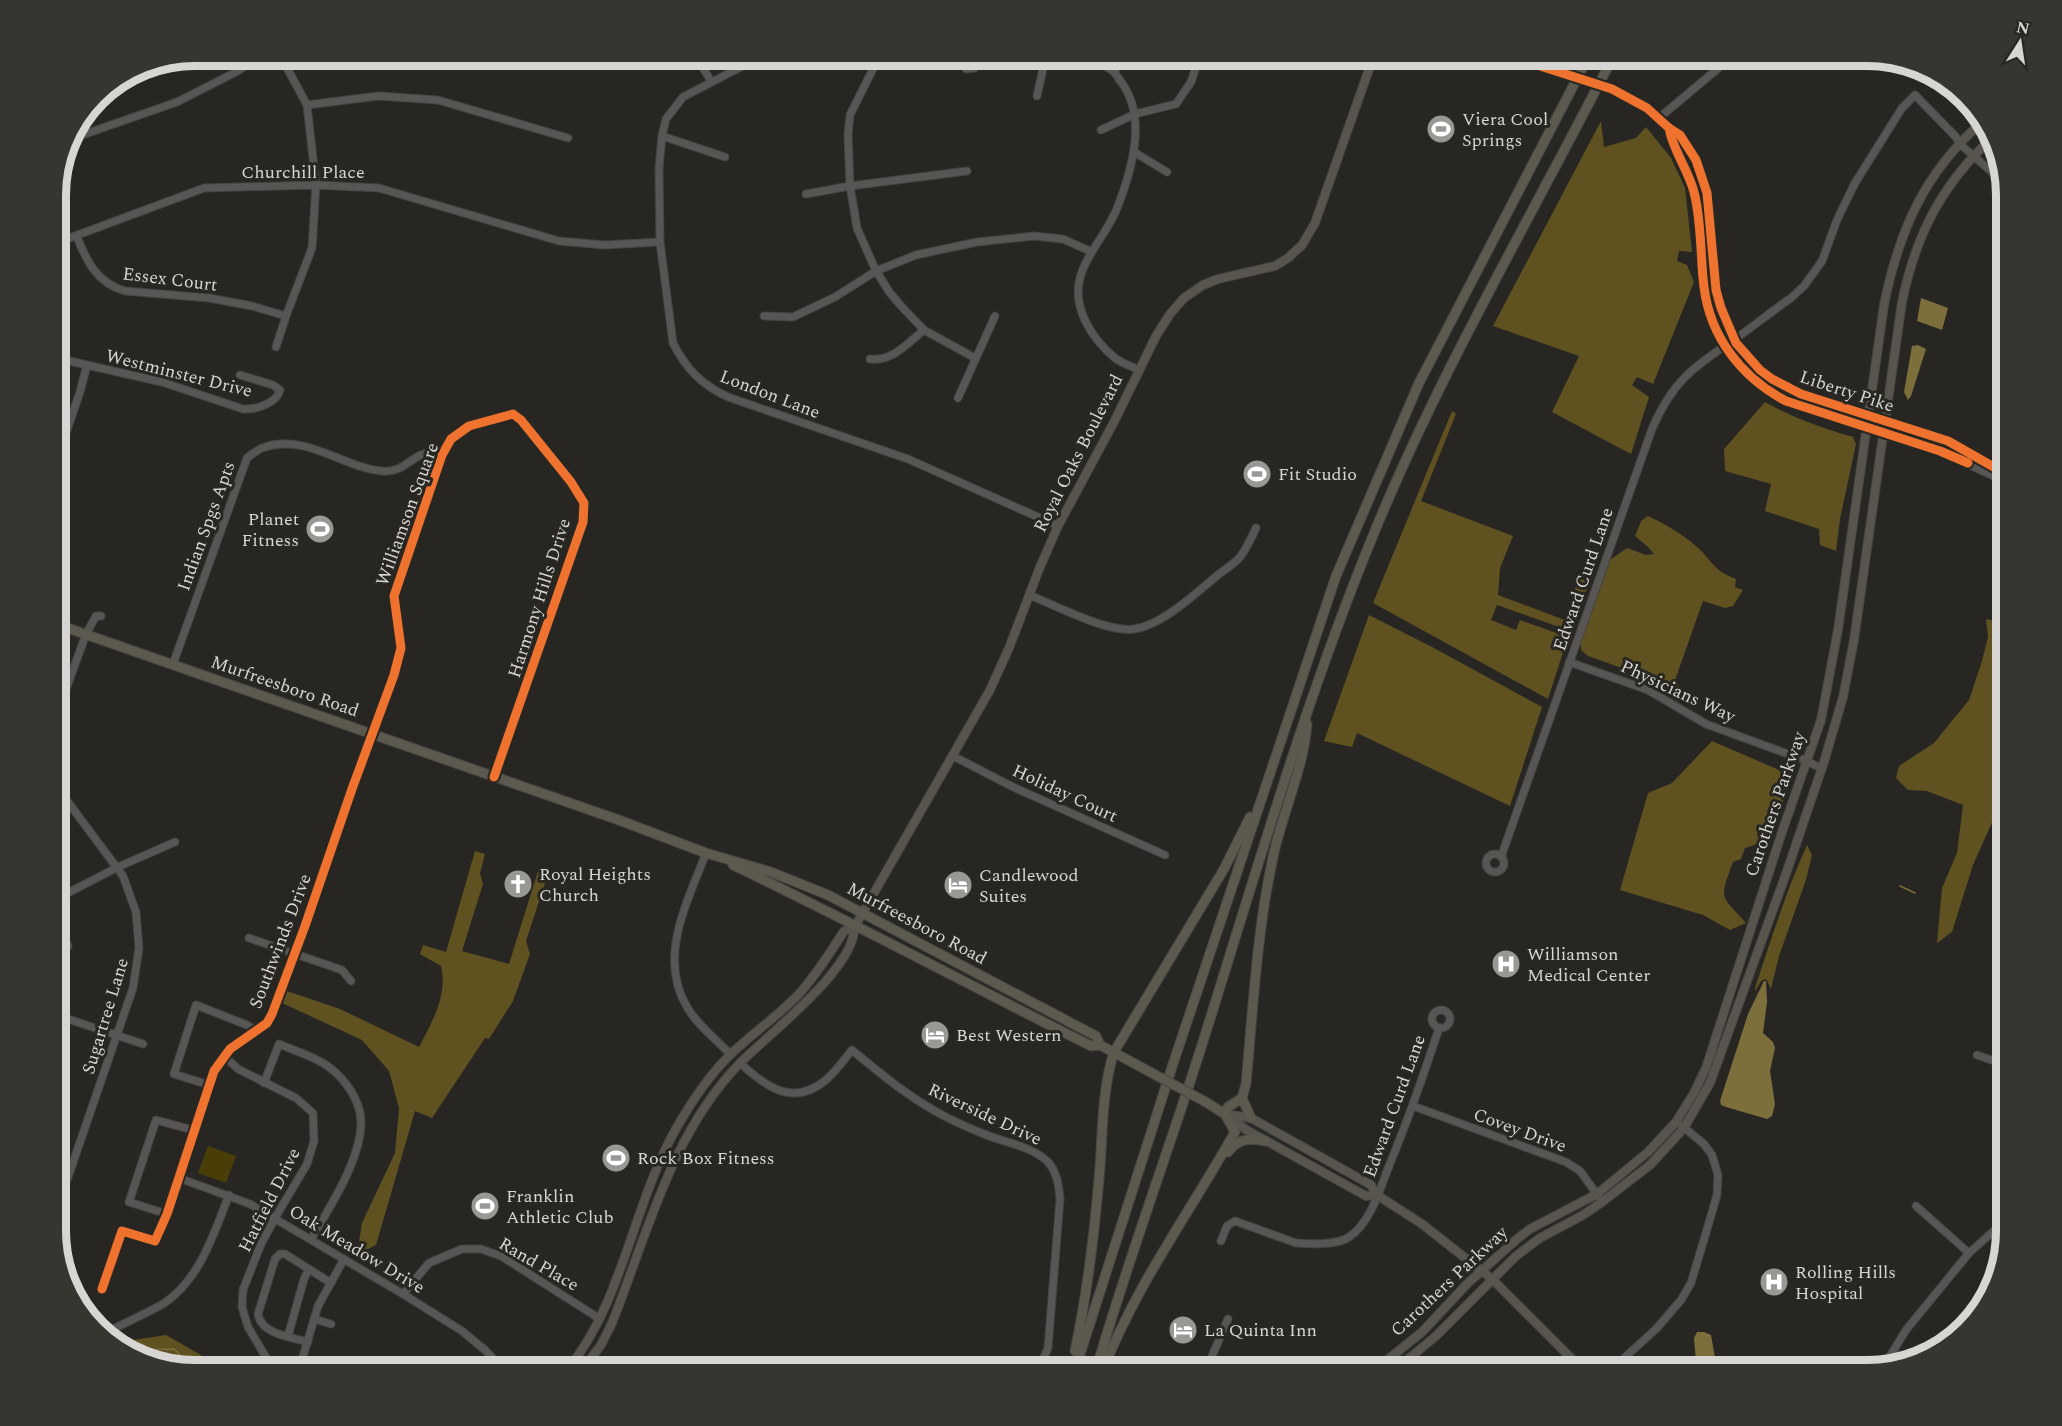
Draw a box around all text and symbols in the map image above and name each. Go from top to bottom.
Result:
north arrow [1990,12,2050,72]
text: N [2014,15,2032,41]
place label: Viera Cool Springs [1462,106,1548,154]
sports icon: Viera Cool Springs [1425,113,1457,145]
street label: Churchill Place [241,159,365,186]
street label: Essex Court [121,260,219,299]
street label: Westminster Drive [103,342,255,405]
street label: London Lane [716,363,824,426]
street label: Liberty Pike [1796,363,1898,419]
street label: Royal Oaks Boulevard [1027,369,1130,537]
street label: Williamson Square [369,439,446,590]
street label: Indian Spgs Apts [170,457,243,595]
sports icon: Fit Studio [1241,458,1273,490]
place label: Fit Studio [1278,461,1357,488]
street label: Edward Curd Lane [1546,504,1621,655]
place label: Planet Fitness [241,506,299,554]
sports icon: Planet Fitness [304,513,336,545]
street label: Harmony Hills Drive [501,515,578,681]
street label: Murfreesboro Road [207,649,362,724]
street label: Physicians Way [1616,653,1741,731]
street label: Carothers Parkway [1738,727,1813,880]
street label: Holiday Court [1008,757,1122,830]
place label: Royal Heights Church [539,861,651,909]
place label: Candlewood Suites [979,862,1079,910]
church icon: Royal Heights Church [502,868,534,900]
hotel icon: Candlewood Suites [942,869,974,901]
street label: Southwinds Drive [242,870,319,1013]
street label: Murfreesboro Road [842,875,991,972]
place label: Williamson Medical Center [1527,941,1650,989]
hospital icon: Williamson Medical Center [1490,948,1522,980]
street label: Sugartree Lane [75,955,136,1078]
hotel icon: Best Western [919,1019,951,1051]
place label: Best Western [956,1022,1062,1049]
street label: Edward Curd Lane [1356,1031,1433,1181]
street label: Riverside Drive [923,1076,1046,1153]
street label: Covey Drive [1469,1101,1570,1160]
sports icon: Rock Box Fitness [600,1142,632,1174]
street label: Hatfield Drive [231,1143,307,1257]
place label: Rock Box Fitness [637,1145,774,1172]
place label: Franklin Athletic Club [506,1183,613,1231]
sports icon: Franklin Athletic Club [469,1190,501,1222]
street label: Oak Meadow Drive [284,1198,430,1301]
street label: Carothers Parkway [1385,1219,1515,1343]
street label: Rand Place [494,1231,584,1298]
place label: Rolling Hills Hospital [1795,1259,1896,1307]
hospital icon: Rolling Hills Hospital [1758,1266,1790,1298]
hotel icon: La Quinta Inn [1167,1314,1199,1346]
place label: La Quinta Inn [1204,1317,1317,1344]

